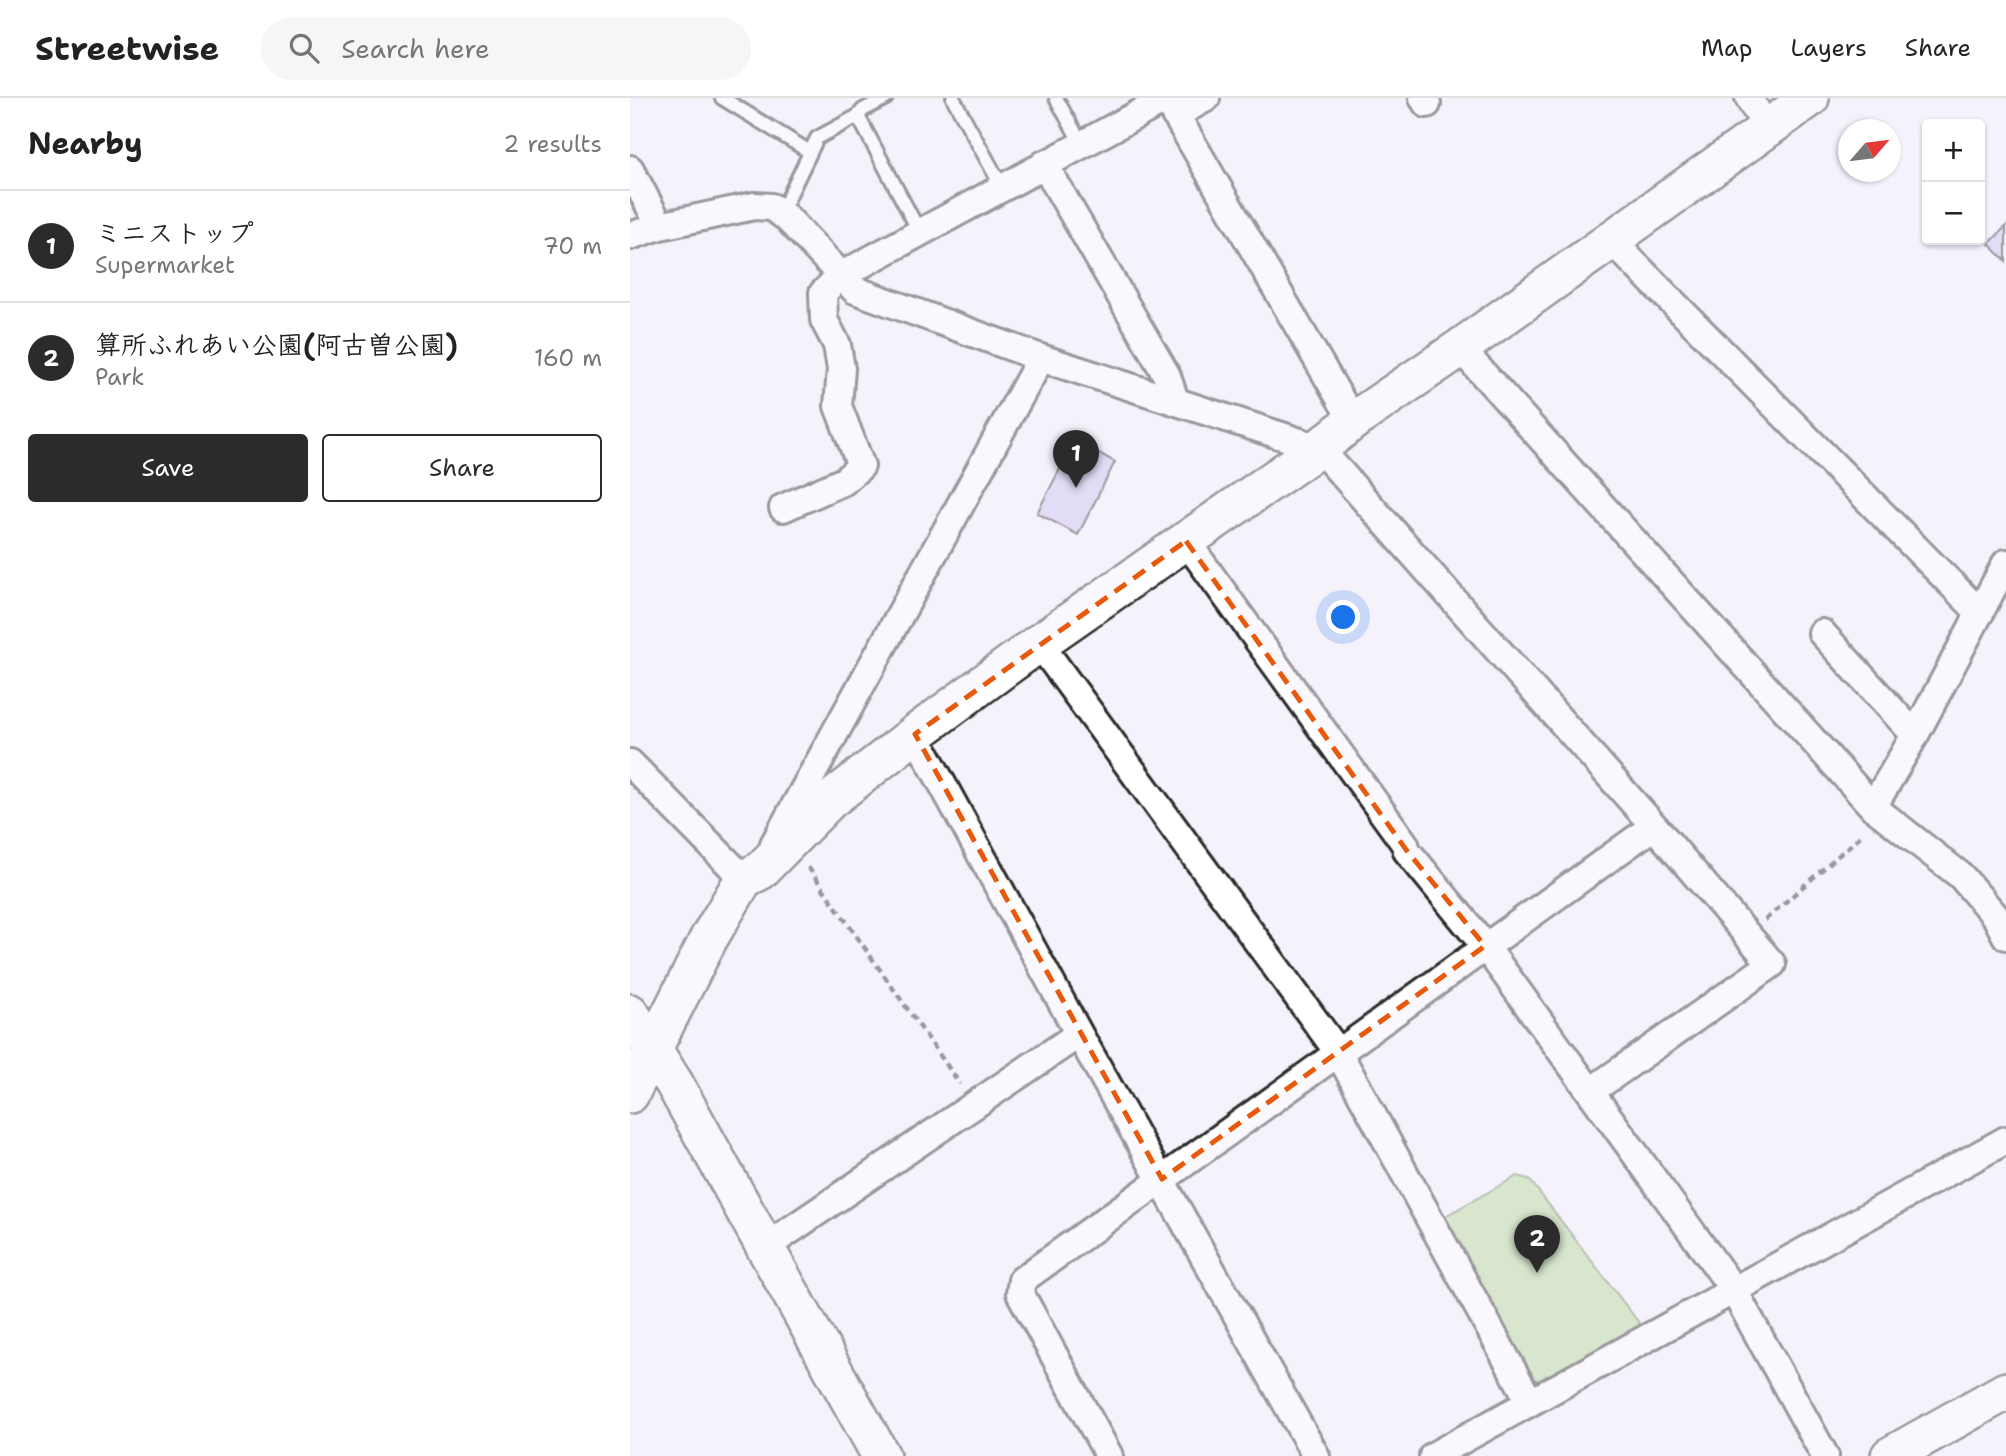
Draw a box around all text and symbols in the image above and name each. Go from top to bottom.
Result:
search box [261,17,751,80]
text: Streetwise [35,26,219,71]
icon: search [285,29,323,67]
text: Search here [341,31,490,66]
text: Map [1701,32,1752,64]
text: Layers [1790,32,1867,64]
text: Share [1905,32,1971,64]
north arrow [1838,119,1901,182]
map controls [1922,119,1985,245]
button: + [1922,119,1985,182]
text: Nearby [28,123,143,164]
text: 2 results [503,129,602,159]
button: − [1922,182,1985,245]
text: ミニストップ [95,215,254,250]
text: 1 [46,231,56,261]
text: 70 m [543,231,602,261]
text: Supermarket [95,250,235,280]
text: 算所ふれあい公園(阿古曽公園) [95,327,458,362]
text: 2 [43,343,59,373]
text: 160 m [534,343,602,373]
text: Park [95,362,144,392]
pin: 1 [1053,430,1099,488]
button: Save [28,434,308,502]
button: Share [322,434,602,502]
your location [1326,600,1360,634]
pin: 2 [1514,1215,1560,1273]

